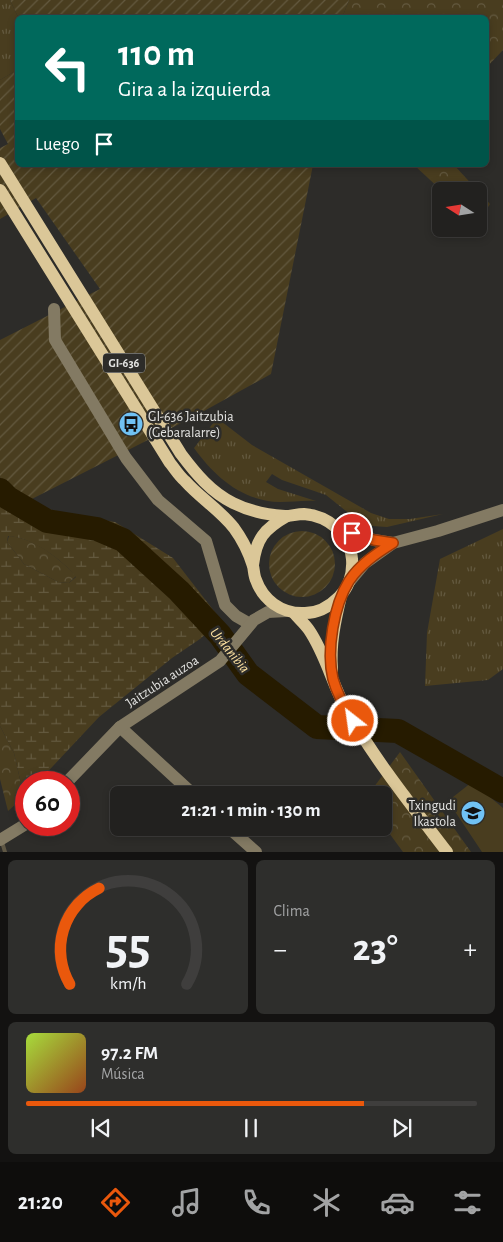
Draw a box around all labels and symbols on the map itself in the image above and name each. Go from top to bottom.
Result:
north arrow [432,182,488,238]
road number: GI-636 [103,353,145,372]
place label: GI-636 Jaitzubia (Gebaralarre) [148,410,234,440]
bus stop icon: GI-636 Jaitzubia (Gebaralarre) [118,411,144,437]
pin [331,512,373,554]
water label: Urdanibia [207,625,252,676]
street label: Jaitzubia auzoa [124,653,202,710]
position arrow [326,694,378,746]
speed limit sign: 60 [15,771,80,836]
place label: Txingudi Ikastola [409,799,457,829]
school or university icon: Txingudi Ikastola [460,800,486,826]

